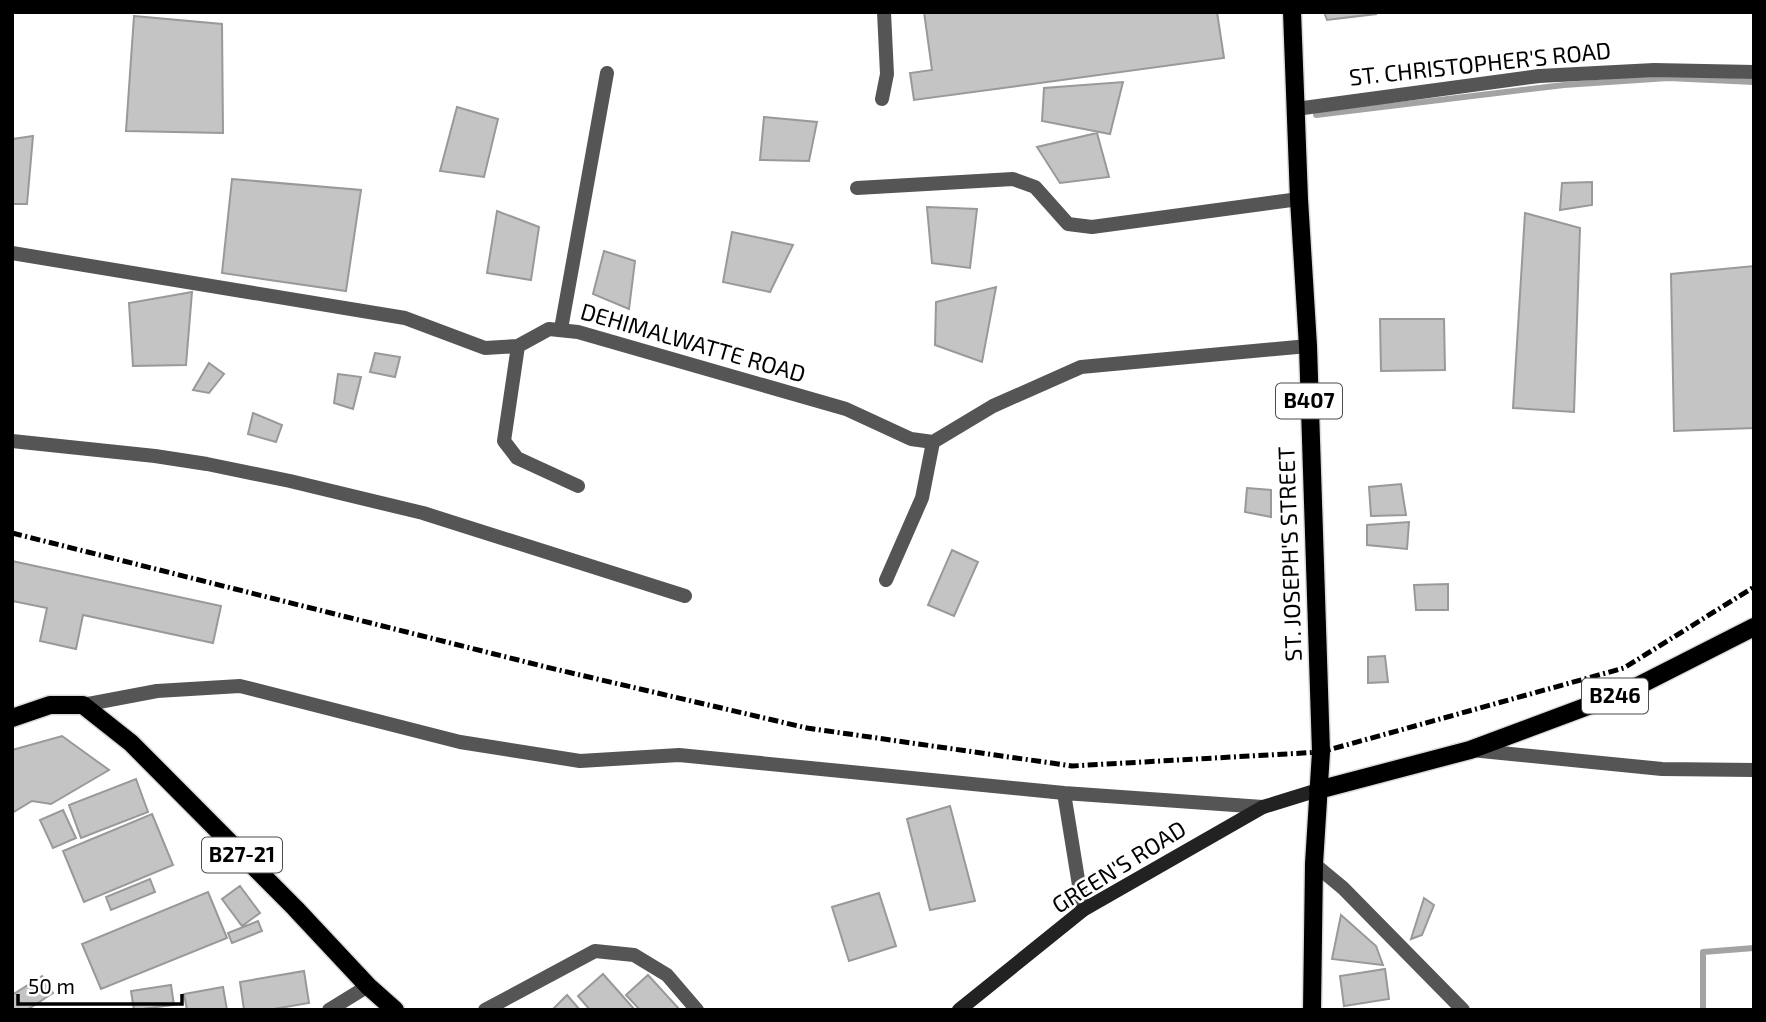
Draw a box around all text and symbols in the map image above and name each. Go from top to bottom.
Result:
street label: ST. CHRISTOPHER'S ROAD [1347,35,1612,91]
street label: DEHIMALWATTE ROAD [578,296,809,388]
road number: B407 [1276,384,1342,418]
street label: ST. JOSEPH'S STREET [1271,446,1307,662]
road number: B246 [1582,678,1648,714]
street label: GREEN'S ROAD [1046,814,1191,918]
road number: B27-21 [202,838,282,872]
scale bar [18,962,182,1006]
text: 50 m [28,973,75,998]

